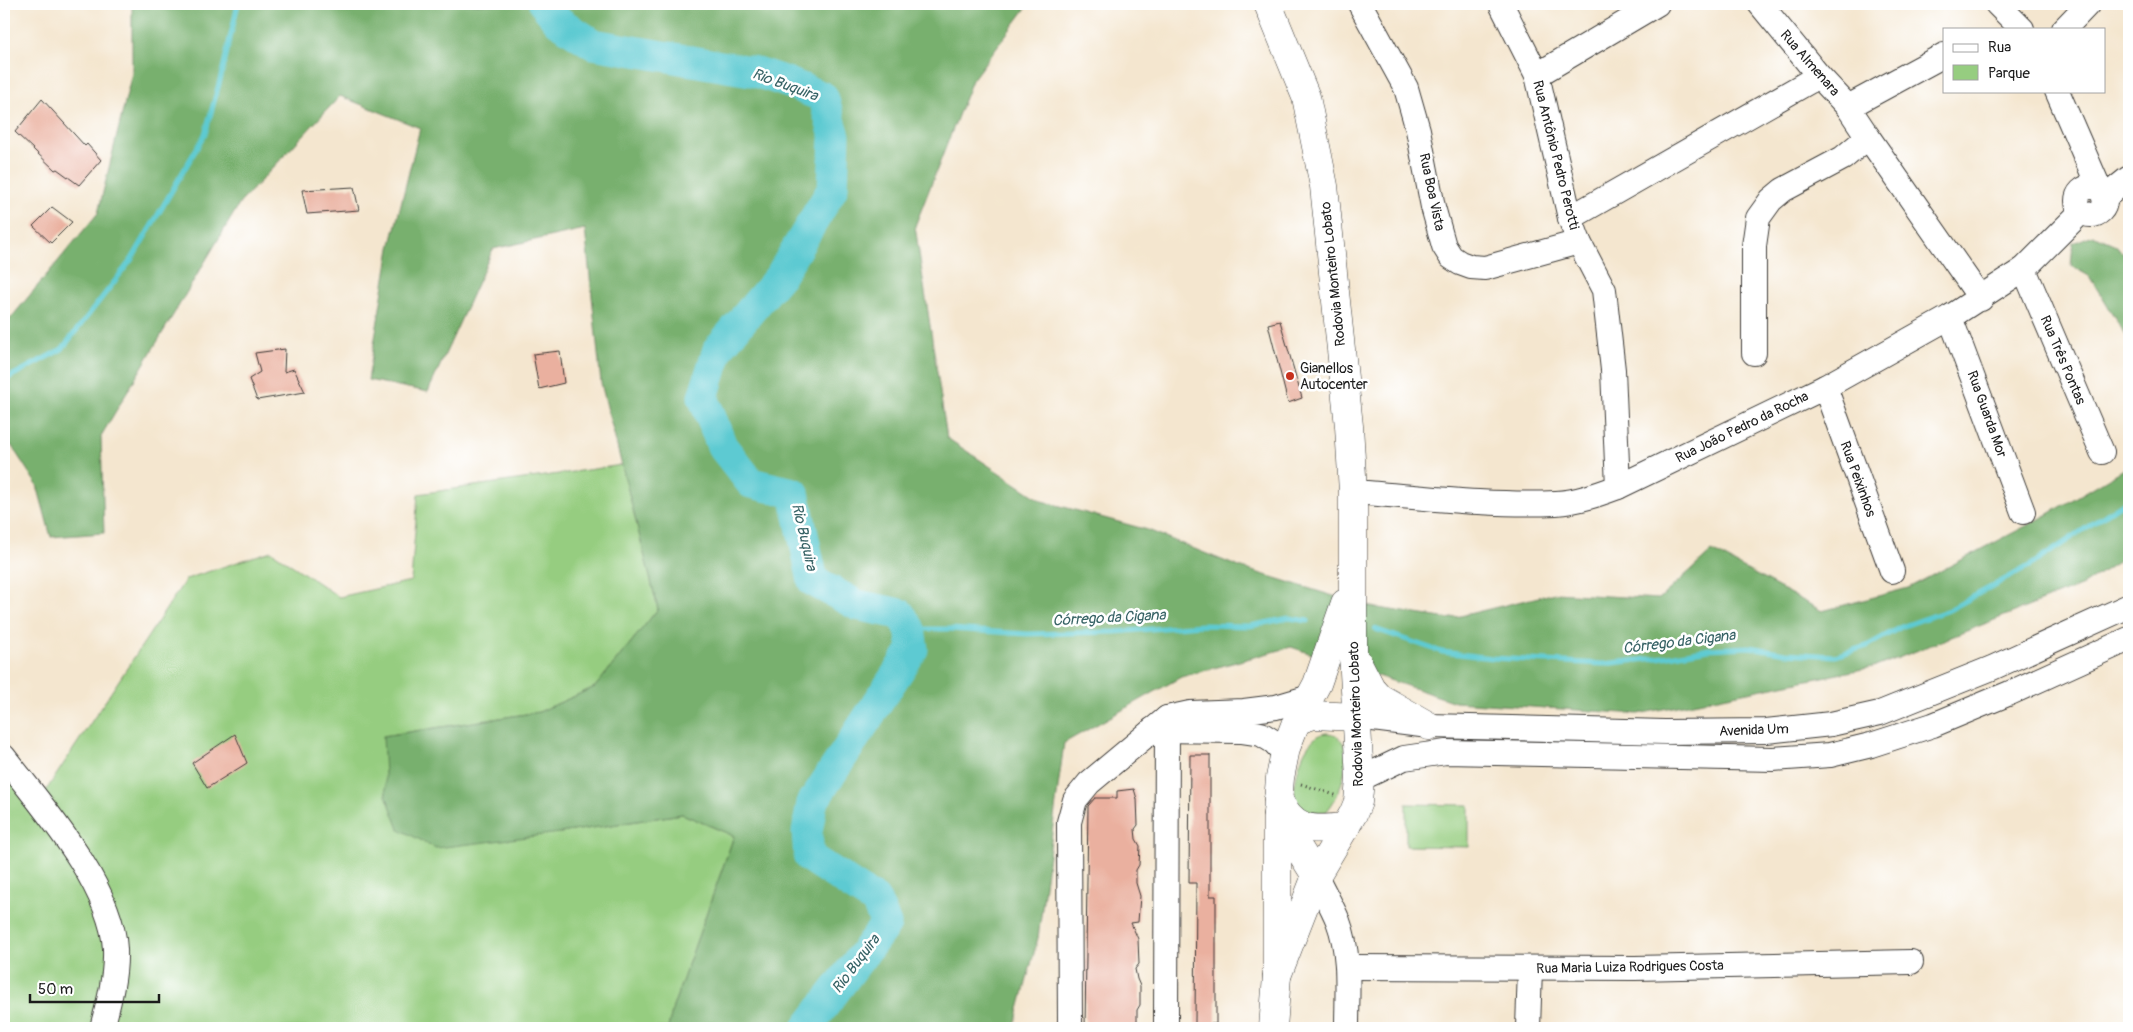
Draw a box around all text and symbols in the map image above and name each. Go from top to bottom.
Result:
street label: Rua Almenara [1777,26,1843,100]
legend [1943,28,2106,92]
text: Rua [1988,38,2011,57]
water label: Rio Buquira [750,64,821,106]
text: Parque [1988,64,2031,83]
street label: Rua Antônio Pedro Perotti [1529,79,1583,232]
street label: Rua Boa Vista [1415,152,1449,232]
street label: Rodovia Monteiro Lobato [1317,200,1349,347]
street label: Rua Três Pontas [2037,313,2090,408]
place label: Gianellos Autocenter [1300,360,1368,393]
street label: Rua Guarda Mor [1963,368,2011,460]
marker: Gianellos Autocenter [1284,370,1296,382]
street label: Rua João Pedro da Rocha [1673,387,1811,467]
street label: Rua Peixinhos [1836,439,1880,520]
water label: Rio Buquira [787,502,821,573]
water label: Córrego da Cigana [1052,605,1167,630]
water label: Córrego da Cigana [1622,626,1737,658]
street label: Rodovia Monteiro Lobato [1345,641,1367,787]
street label: Avenida Um [1719,720,1789,740]
water label: Rio Buquira [828,930,885,997]
street label: Rua Maria Luiza Rodrigues Costa [1536,957,1724,977]
scale bar [30,972,159,1004]
text: 50 m [38,980,73,999]

